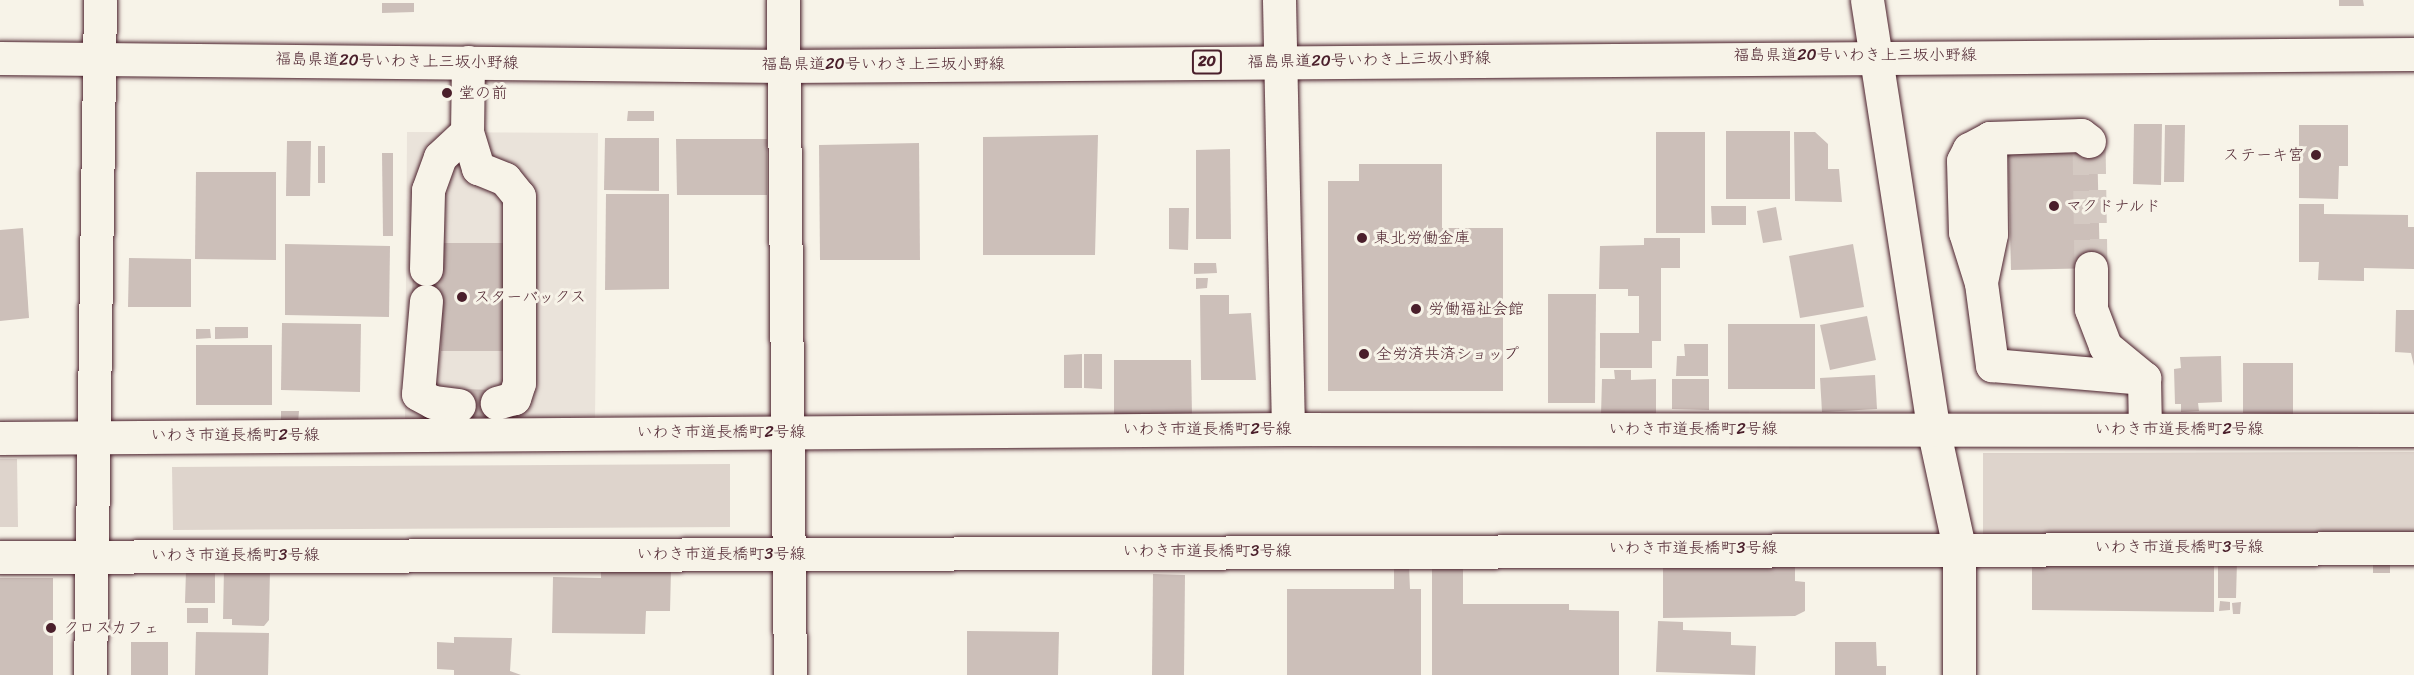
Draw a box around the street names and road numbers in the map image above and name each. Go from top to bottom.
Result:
street label: 福島県道20号いわき上三坂小野線 [1733,45,1977,65]
street label: 福島県道20号いわき上三坂小野線 [1247,48,1491,72]
street label: 福島県道20号いわき上三坂小野線 [275,49,519,73]
road number: 20 [1190,50,1224,74]
street label: 福島県道20号いわき上三坂小野線 [761,54,1005,74]
street label: いわき市道長橋町2号線 [1122,419,1292,439]
street label: いわき市道長橋町2号線 [1608,419,1778,439]
street label: いわき市道長橋町2号線 [2094,419,2264,439]
street label: いわき市道長橋町2号線 [636,422,806,442]
street label: いわき市道長橋町2号線 [150,425,320,445]
street label: いわき市道長橋町3号線 [2095,537,2263,557]
street label: いわき市道長橋町3号線 [1609,538,1777,558]
street label: いわき市道長橋町3号線 [1123,541,1291,561]
street label: いわき市道長橋町3号線 [637,544,805,564]
street label: いわき市道長橋町3号線 [151,545,319,565]

